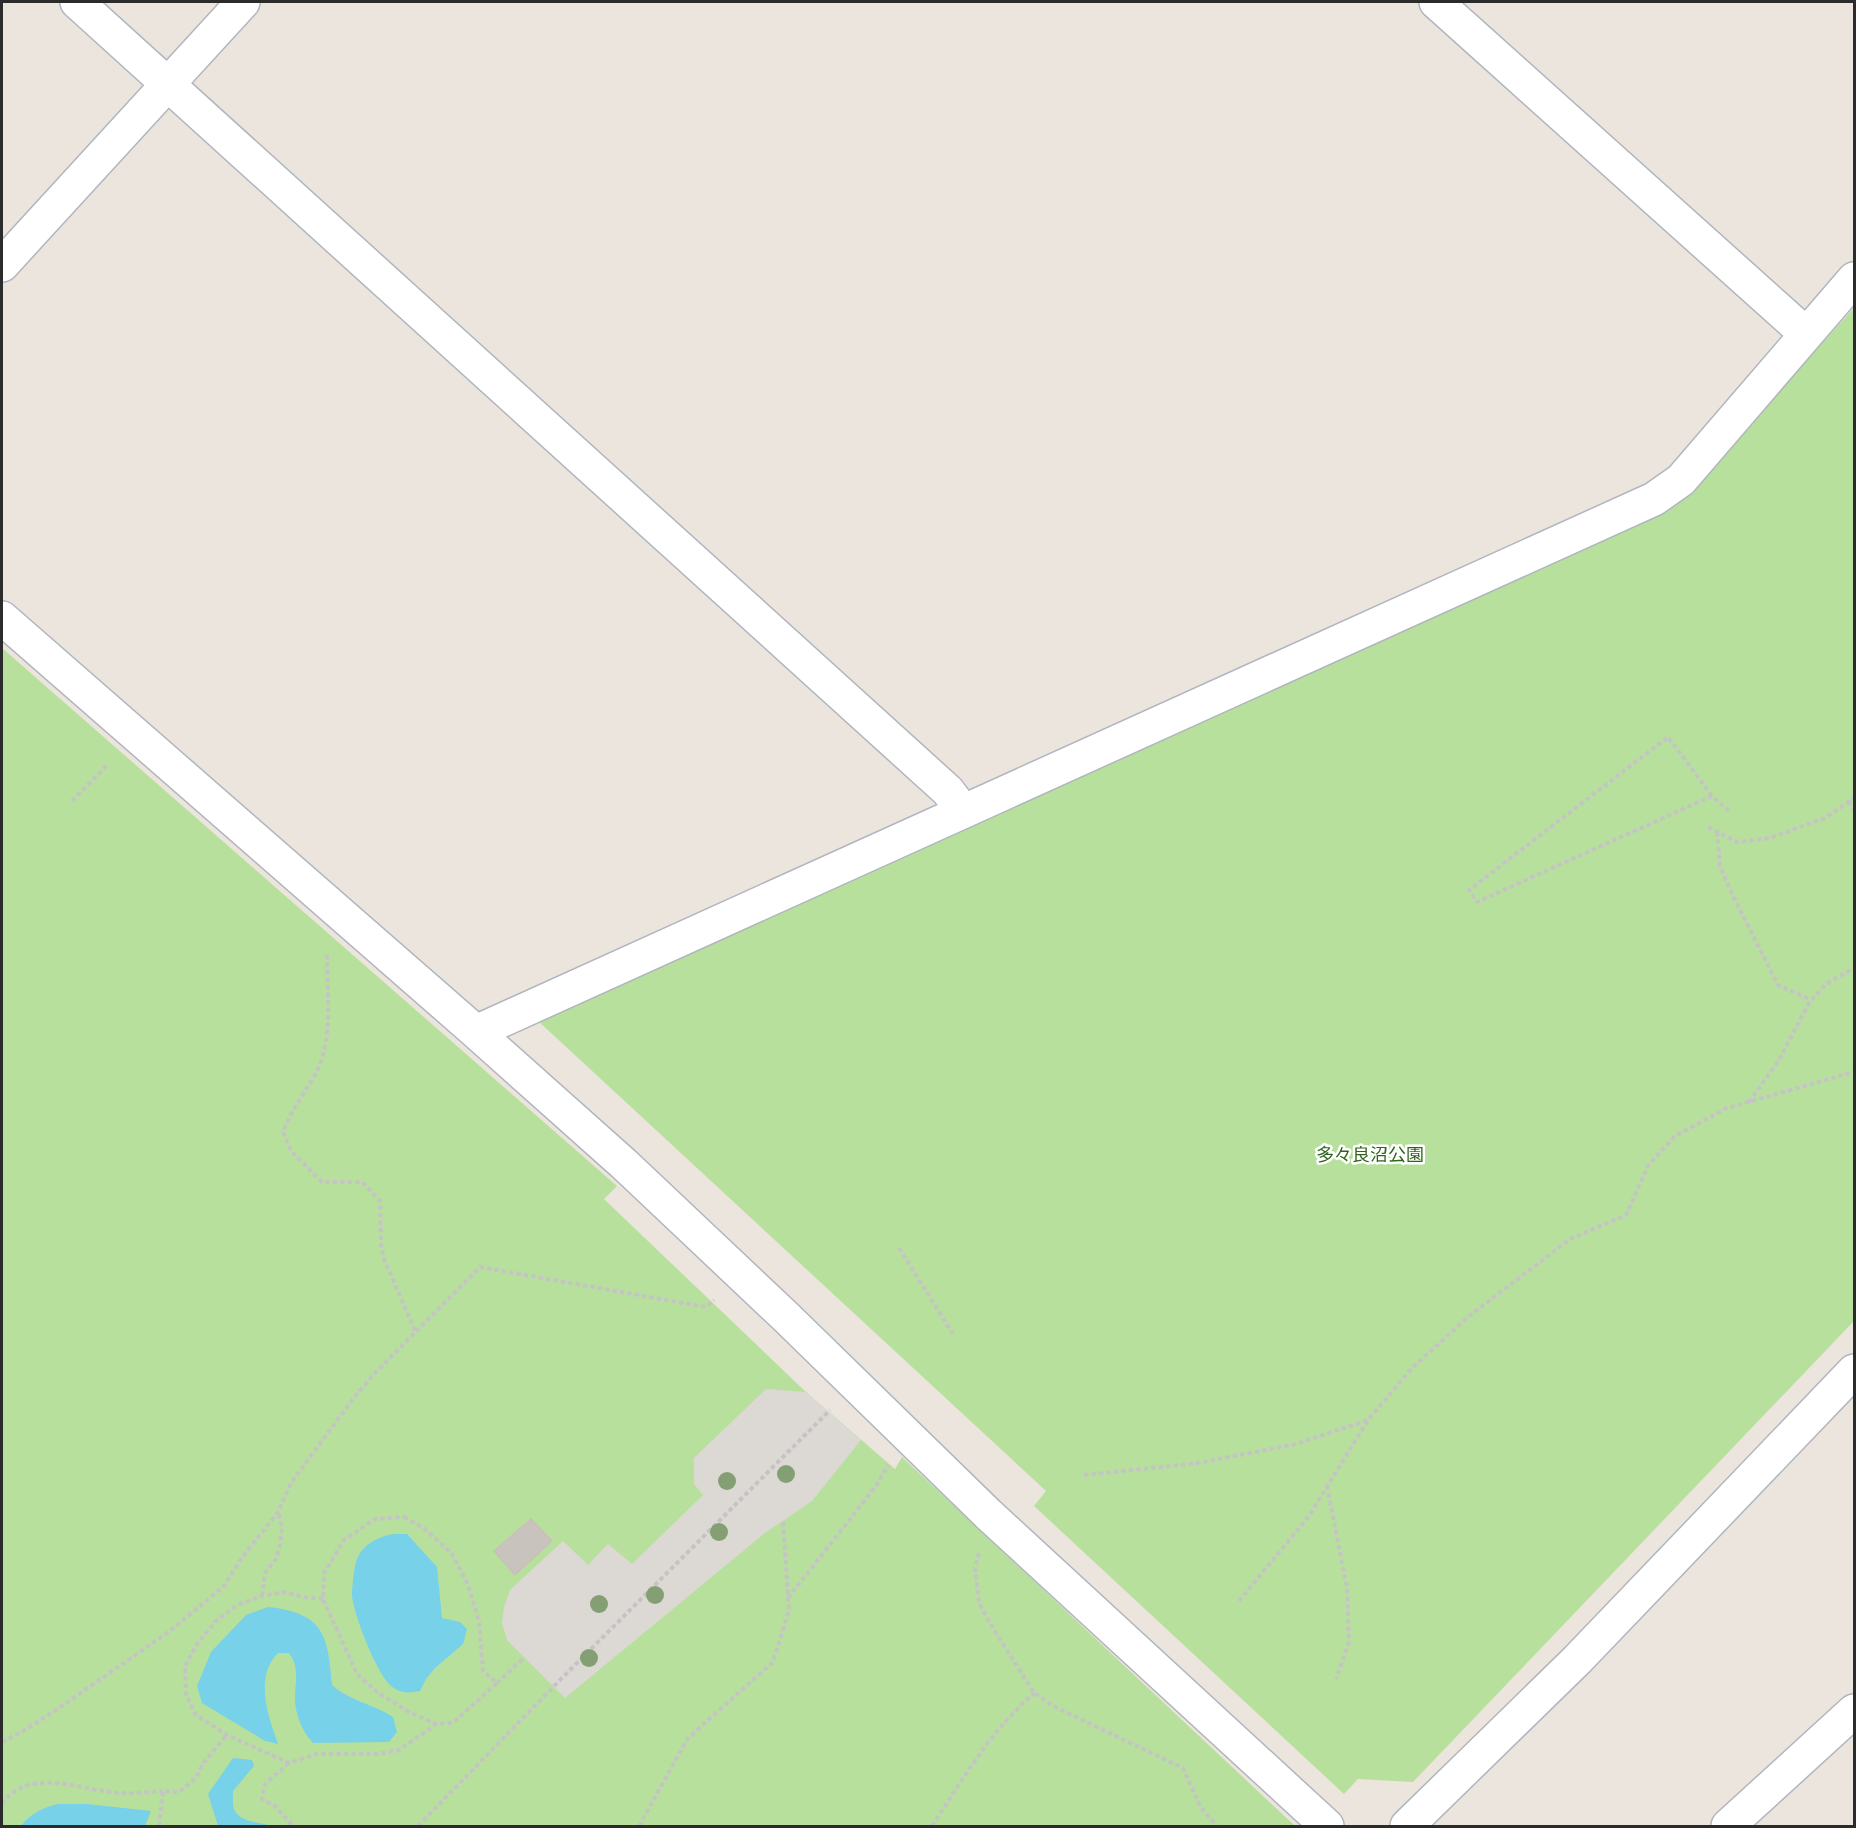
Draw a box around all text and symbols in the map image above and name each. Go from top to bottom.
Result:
park label: 多々良沼公園 [1316,1143,1424,1168]

